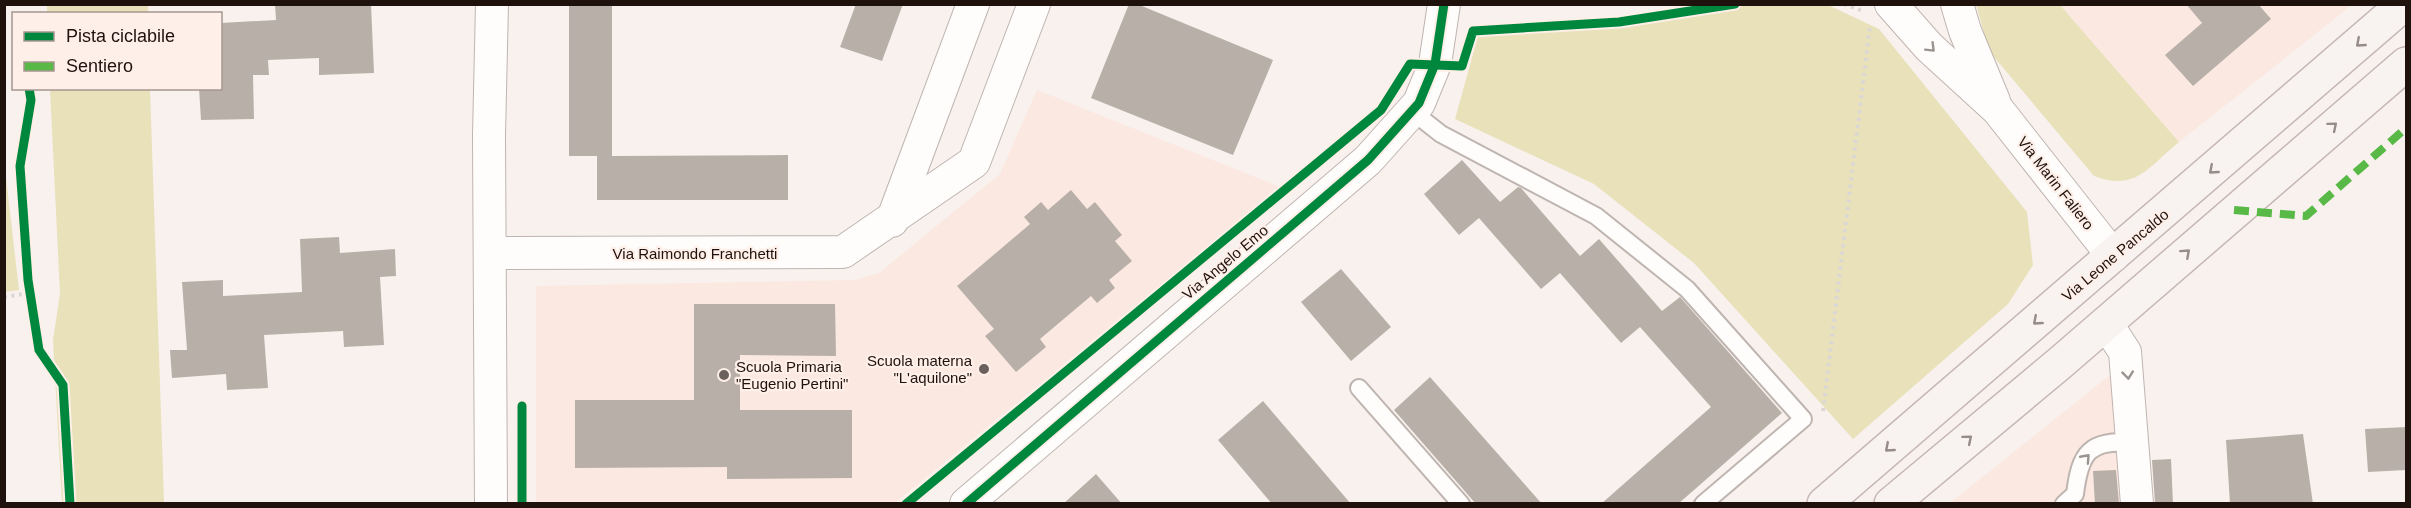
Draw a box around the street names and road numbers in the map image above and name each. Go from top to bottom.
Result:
street label: Via Marin Faliero [2014,133,2098,233]
street label: Via Leone Pancaldo [2058,205,2172,305]
street label: Via Angelo Emo [1179,221,1271,303]
street label: Via Raimondo Franchetti [613,245,777,262]

